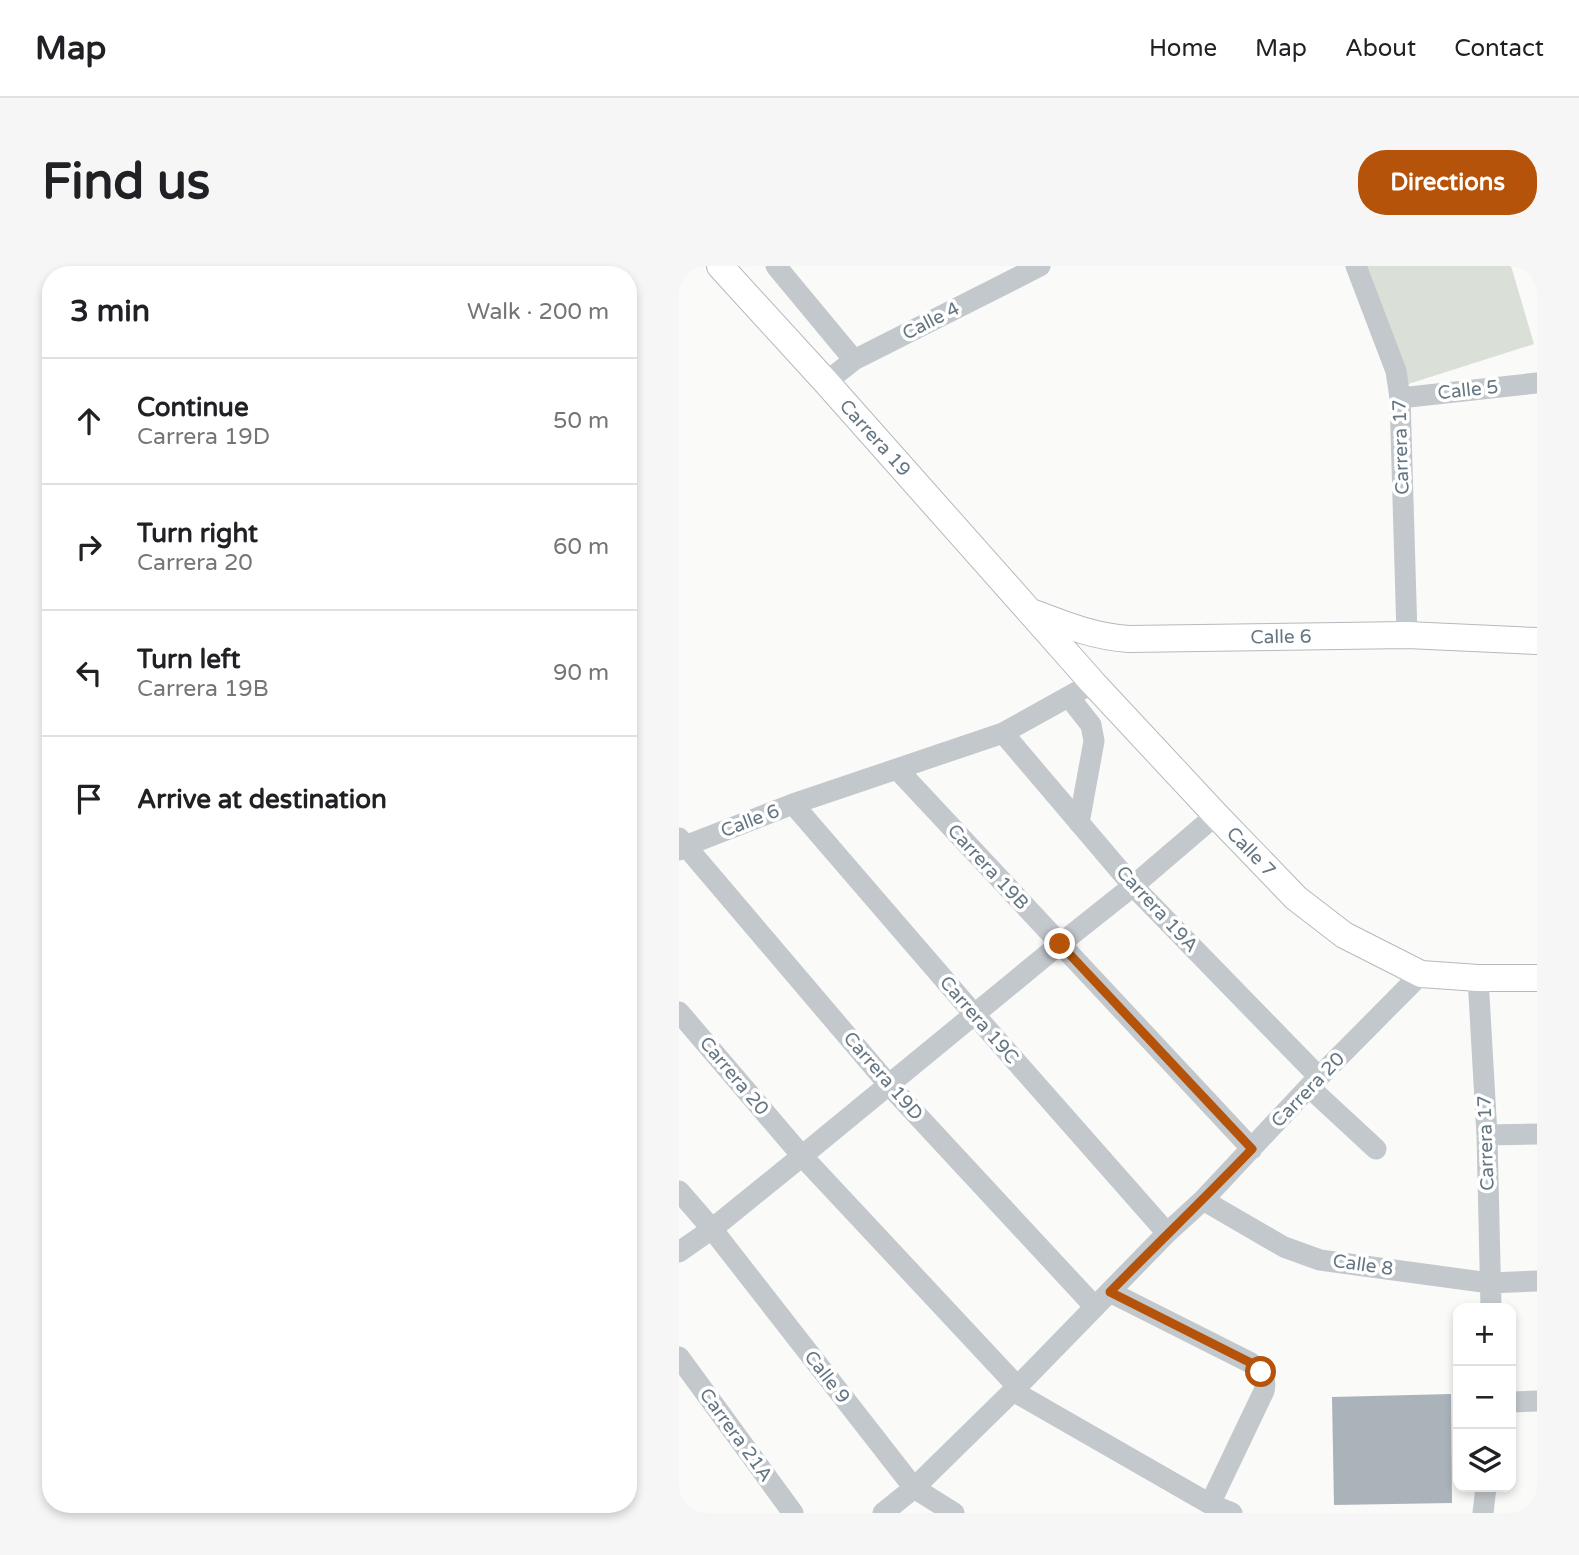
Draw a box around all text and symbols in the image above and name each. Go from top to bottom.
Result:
text: Map [35,29,106,68]
text: Home [1149,34,1217,63]
text: Map [1255,34,1307,63]
text: About [1345,34,1416,63]
text: Contact [1454,34,1544,63]
button: Directions [1358,150,1537,215]
text: Find us [42,153,210,212]
text: 3 min [70,293,150,330]
street label: Calle 4 [899,297,963,345]
text: Walk · 200 m [467,298,609,326]
street label: Calle 5 [1437,376,1499,404]
text: Continue [137,392,249,423]
street label: Carrera 19 [835,395,915,481]
street label: Carrera 17 [1388,399,1414,495]
icon: ahead [70,402,108,440]
text: 50 m [553,407,609,435]
text: Carrera 19D [137,423,270,451]
text: Turn right [137,518,258,549]
icon: right [70,528,108,566]
text: 60 m [553,533,609,561]
text: Carrera 20 [137,549,253,577]
street label: Calle 6 [1250,625,1312,649]
text: Turn left [137,644,240,675]
icon: left [70,654,108,692]
text: 90 m [553,659,609,687]
text: Carrera 19B [137,675,269,703]
icon: arrive [70,780,108,818]
text: Arrive at destination [137,784,387,815]
street label: Calle 6 [718,800,782,842]
street label: Carrera 19B [943,820,1033,914]
street label: Calle 7 [1222,822,1280,882]
street label: Carrera 19A [1111,861,1203,957]
route end [1044,928,1075,959]
street label: Carrera 19C [935,972,1023,1068]
street label: Carrera 19D [839,1027,927,1125]
street label: Carrera 20 [695,1032,773,1120]
street label: Carrera 20 [1267,1048,1349,1132]
street label: Carrera 17 [1473,1095,1499,1191]
street label: Calle 8 [1331,1250,1395,1280]
map controls [1453,1303,1516,1492]
button: + [1453,1303,1516,1366]
street label: Calle 9 [800,1346,854,1408]
route start [1245,1356,1276,1387]
button: − [1453,1366,1516,1429]
street label: Carrera 21A [695,1384,777,1486]
button: layers [1453,1429,1516,1492]

